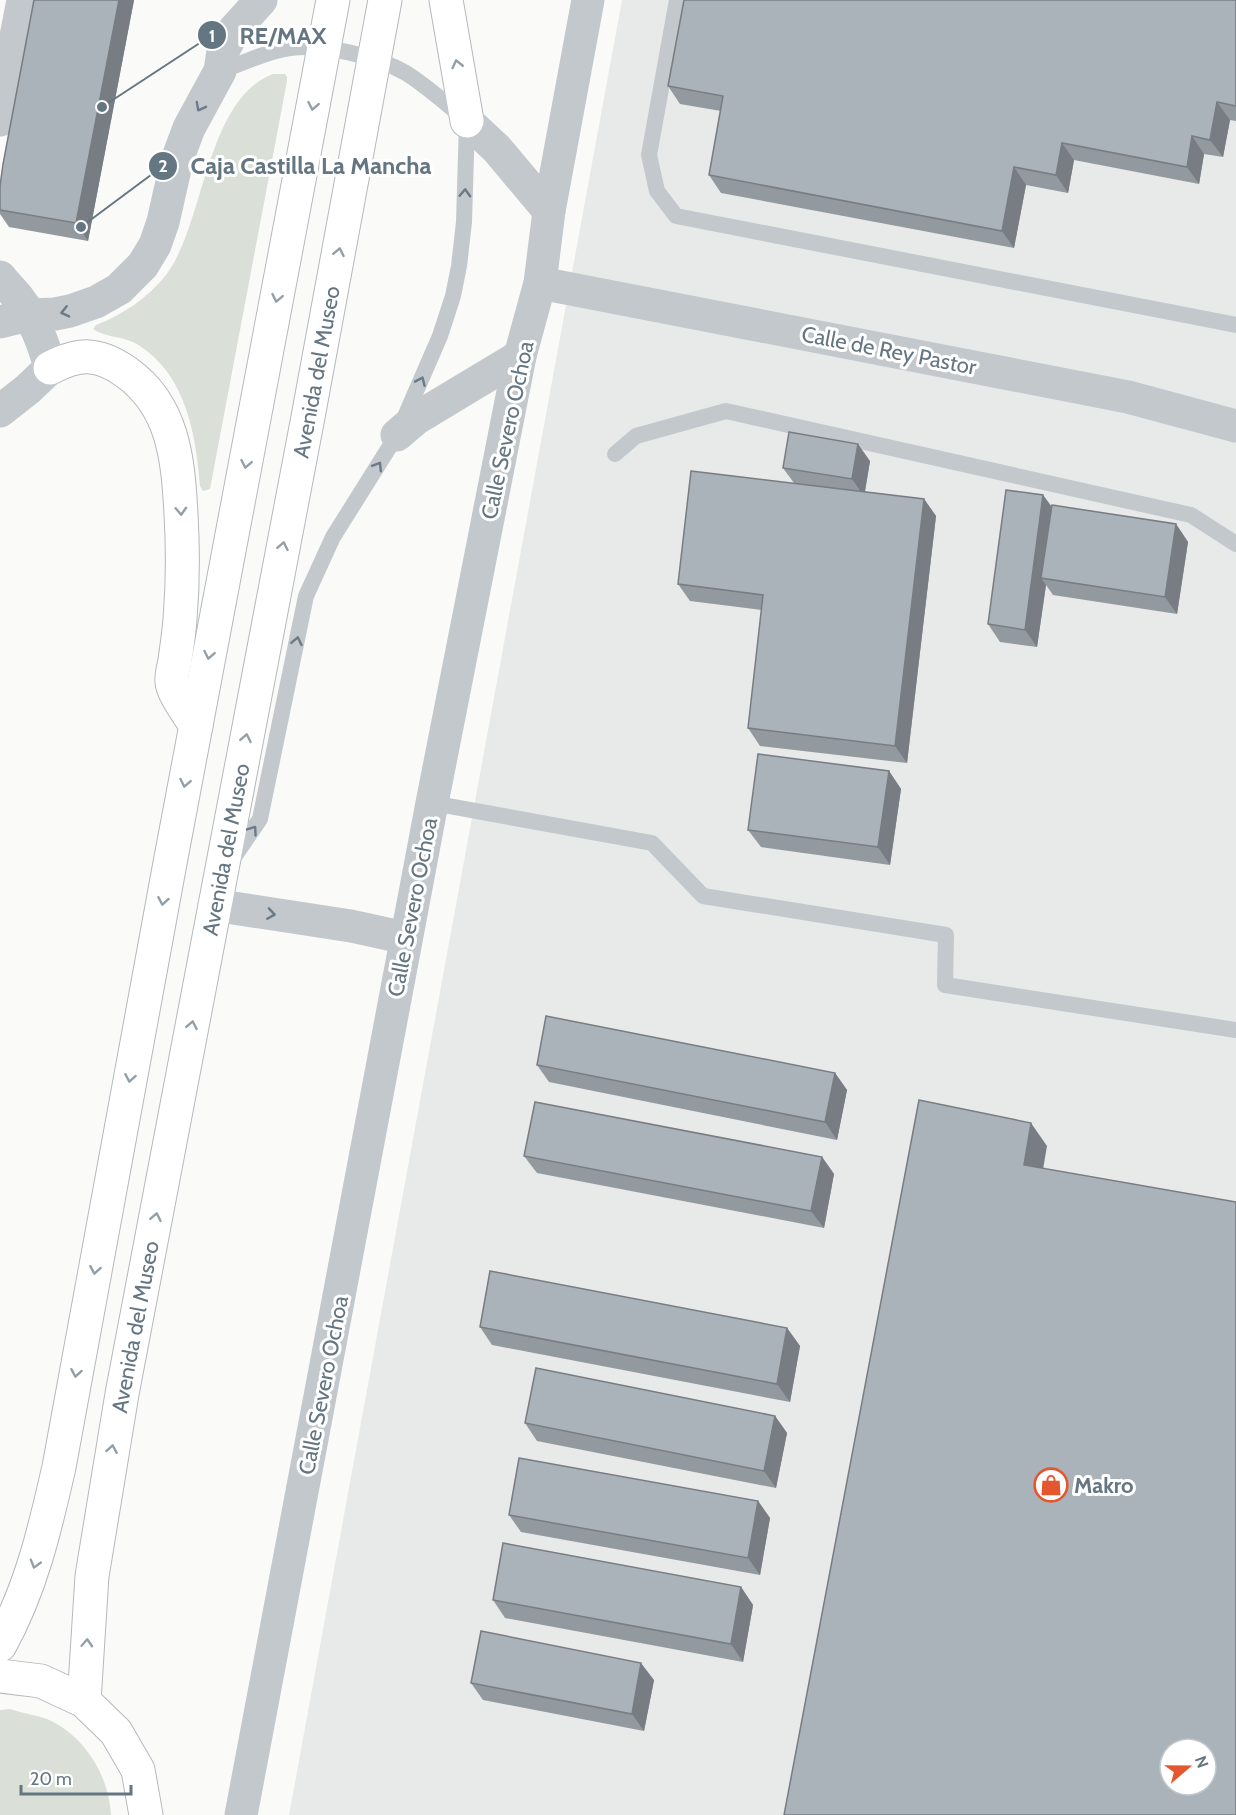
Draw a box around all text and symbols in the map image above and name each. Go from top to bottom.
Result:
callout: RE/MAX [197,14,338,56]
text: RE/MAX [240,21,327,50]
text: 1 [209,25,215,47]
one-way arrow [452,59,465,69]
one-way arrow [196,100,207,111]
one-way arrow [307,101,320,111]
callout: Caja Castilla La Mancha [148,145,443,187]
text: Caja Castilla La Mancha [191,151,431,180]
text: 2 [158,155,168,177]
one-way arrow [458,188,471,197]
one-way arrow [332,247,345,257]
street label: Avenida del Museo [287,284,346,460]
one-way arrow [271,292,284,302]
one-way arrow [61,304,71,317]
street label: Calle de Rey Pastor [799,320,979,381]
street label: Calle Severo Ochoa [475,338,540,522]
one-way arrow [414,376,426,387]
one-way arrow [240,459,253,469]
one-way arrow [371,461,382,472]
one-way arrow [174,506,187,515]
one-way arrow [276,542,289,552]
one-way arrow [289,636,302,646]
one-way arrow [204,651,216,660]
one-way arrow [239,733,252,743]
street label: Avenida del Museo [197,761,256,938]
one-way arrow [179,778,192,788]
street label: Calle Severo Ochoa [382,815,443,999]
one-way arrow [246,825,257,836]
one-way arrow [157,895,170,905]
one-way arrow [267,908,276,920]
one-way arrow [185,1020,198,1030]
one-way arrow [124,1073,137,1083]
one-way arrow [149,1212,162,1222]
street label: Avenida del Museo [106,1239,165,1415]
one-way arrow [89,1264,102,1274]
street label: Calle Severo Ochoa [293,1293,354,1477]
one-way arrow [70,1368,83,1378]
one-way arrow [105,1445,118,1455]
shop icon: Makro [1033,1467,1069,1503]
place label: Makro [1074,1472,1133,1499]
one-way arrow [30,1558,42,1569]
one-way arrow [80,1638,93,1647]
north arrow [1158,1737,1218,1797]
text: N [1191,1753,1212,1771]
scale bar [21,1758,130,1796]
text: 20 m [30,1768,72,1790]

